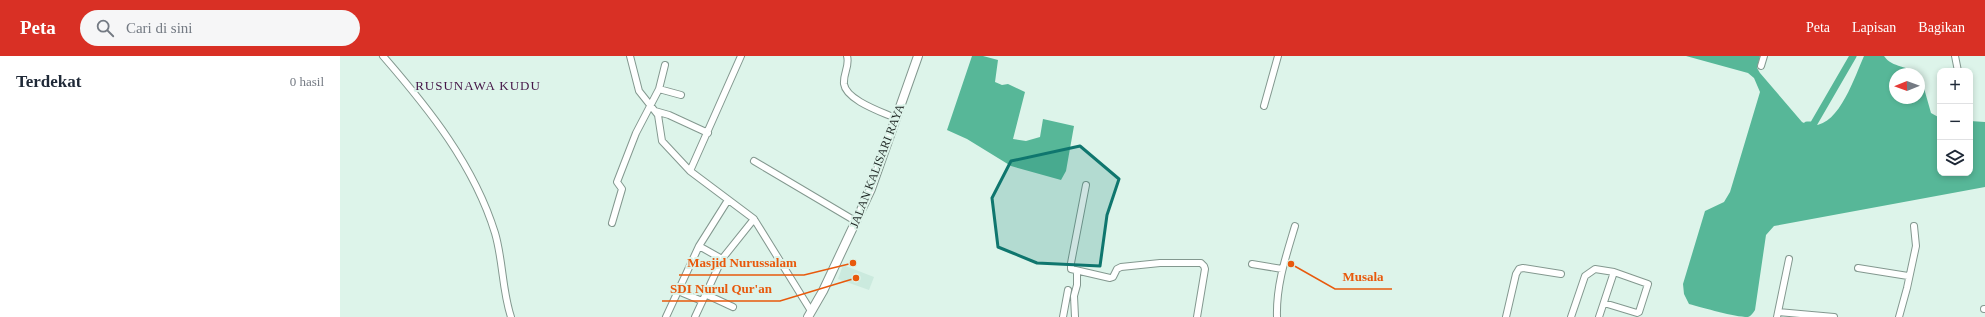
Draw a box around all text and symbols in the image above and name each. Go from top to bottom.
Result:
search box [80,10,360,46]
text: Peta [20,17,56,38]
icon: search [94,17,116,39]
text: Cari di sini [126,20,193,36]
text: Peta [1806,20,1830,35]
text: Lapisan [1852,20,1896,35]
text: Bagikan [1918,20,1965,35]
north arrow [1889,68,1925,104]
map controls [1937,68,1973,176]
button: + [1937,68,1973,104]
text: Terdekat [16,72,82,91]
text: 0 hasil [290,74,324,89]
district label: RUSUNAWA KUDU [415,78,541,93]
street label: JALAN KALISARI RAYA [847,102,907,230]
button: − [1937,104,1973,140]
button: layers [1937,140,1973,176]
callout: Masjid Nurussalam [679,250,804,275]
text: Masjid Nurussalam [687,255,797,270]
callout: Musala [1335,264,1392,289]
text: Musala [1342,269,1384,284]
callout: SDI Nurul Qur'an [662,276,780,301]
text: SDI Nurul Qur'an [670,281,773,296]

